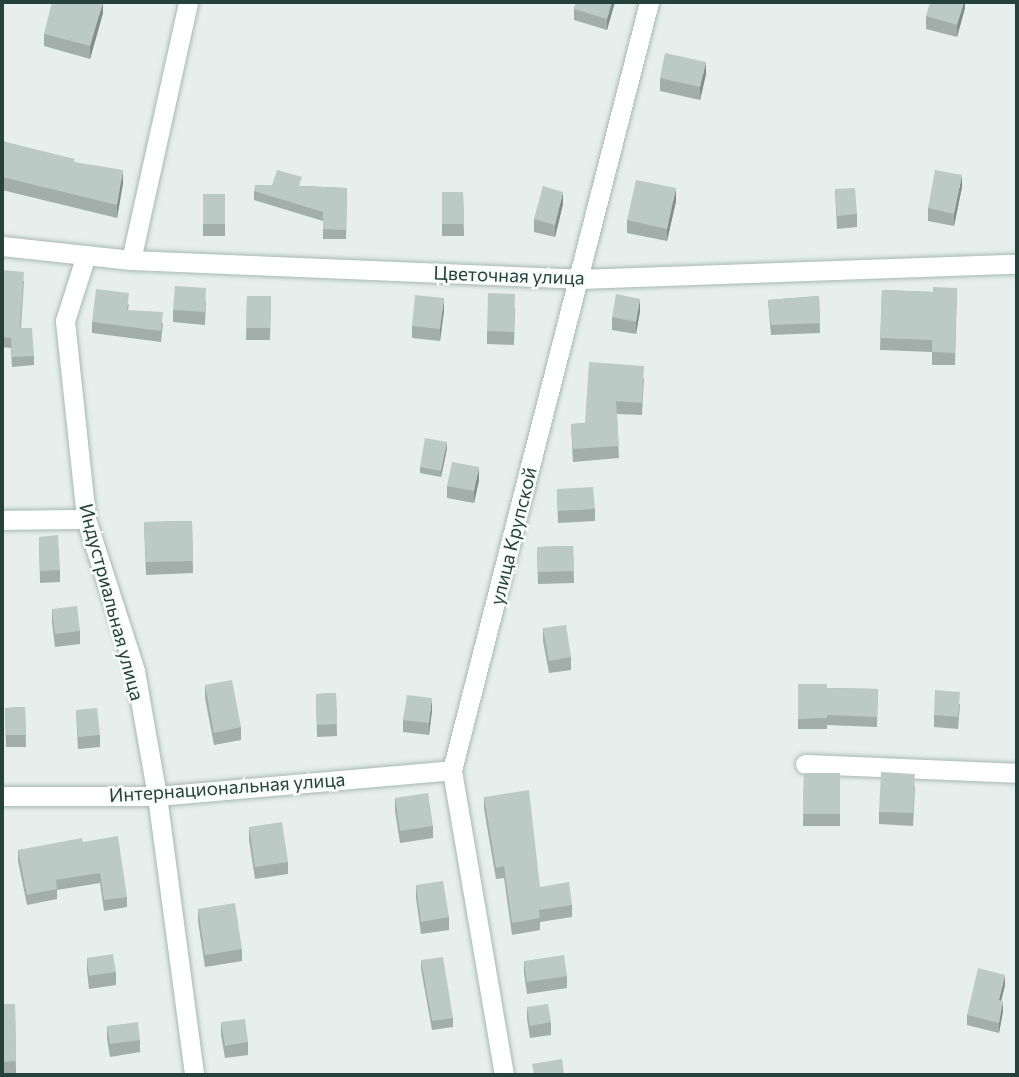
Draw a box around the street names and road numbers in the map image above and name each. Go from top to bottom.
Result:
street label: Цветочная улица [433,261,585,289]
street label: улица Крупской [485,465,541,607]
street label: Индустриальная улица [75,501,149,703]
street label: Интернациональная улица [108,767,346,807]

